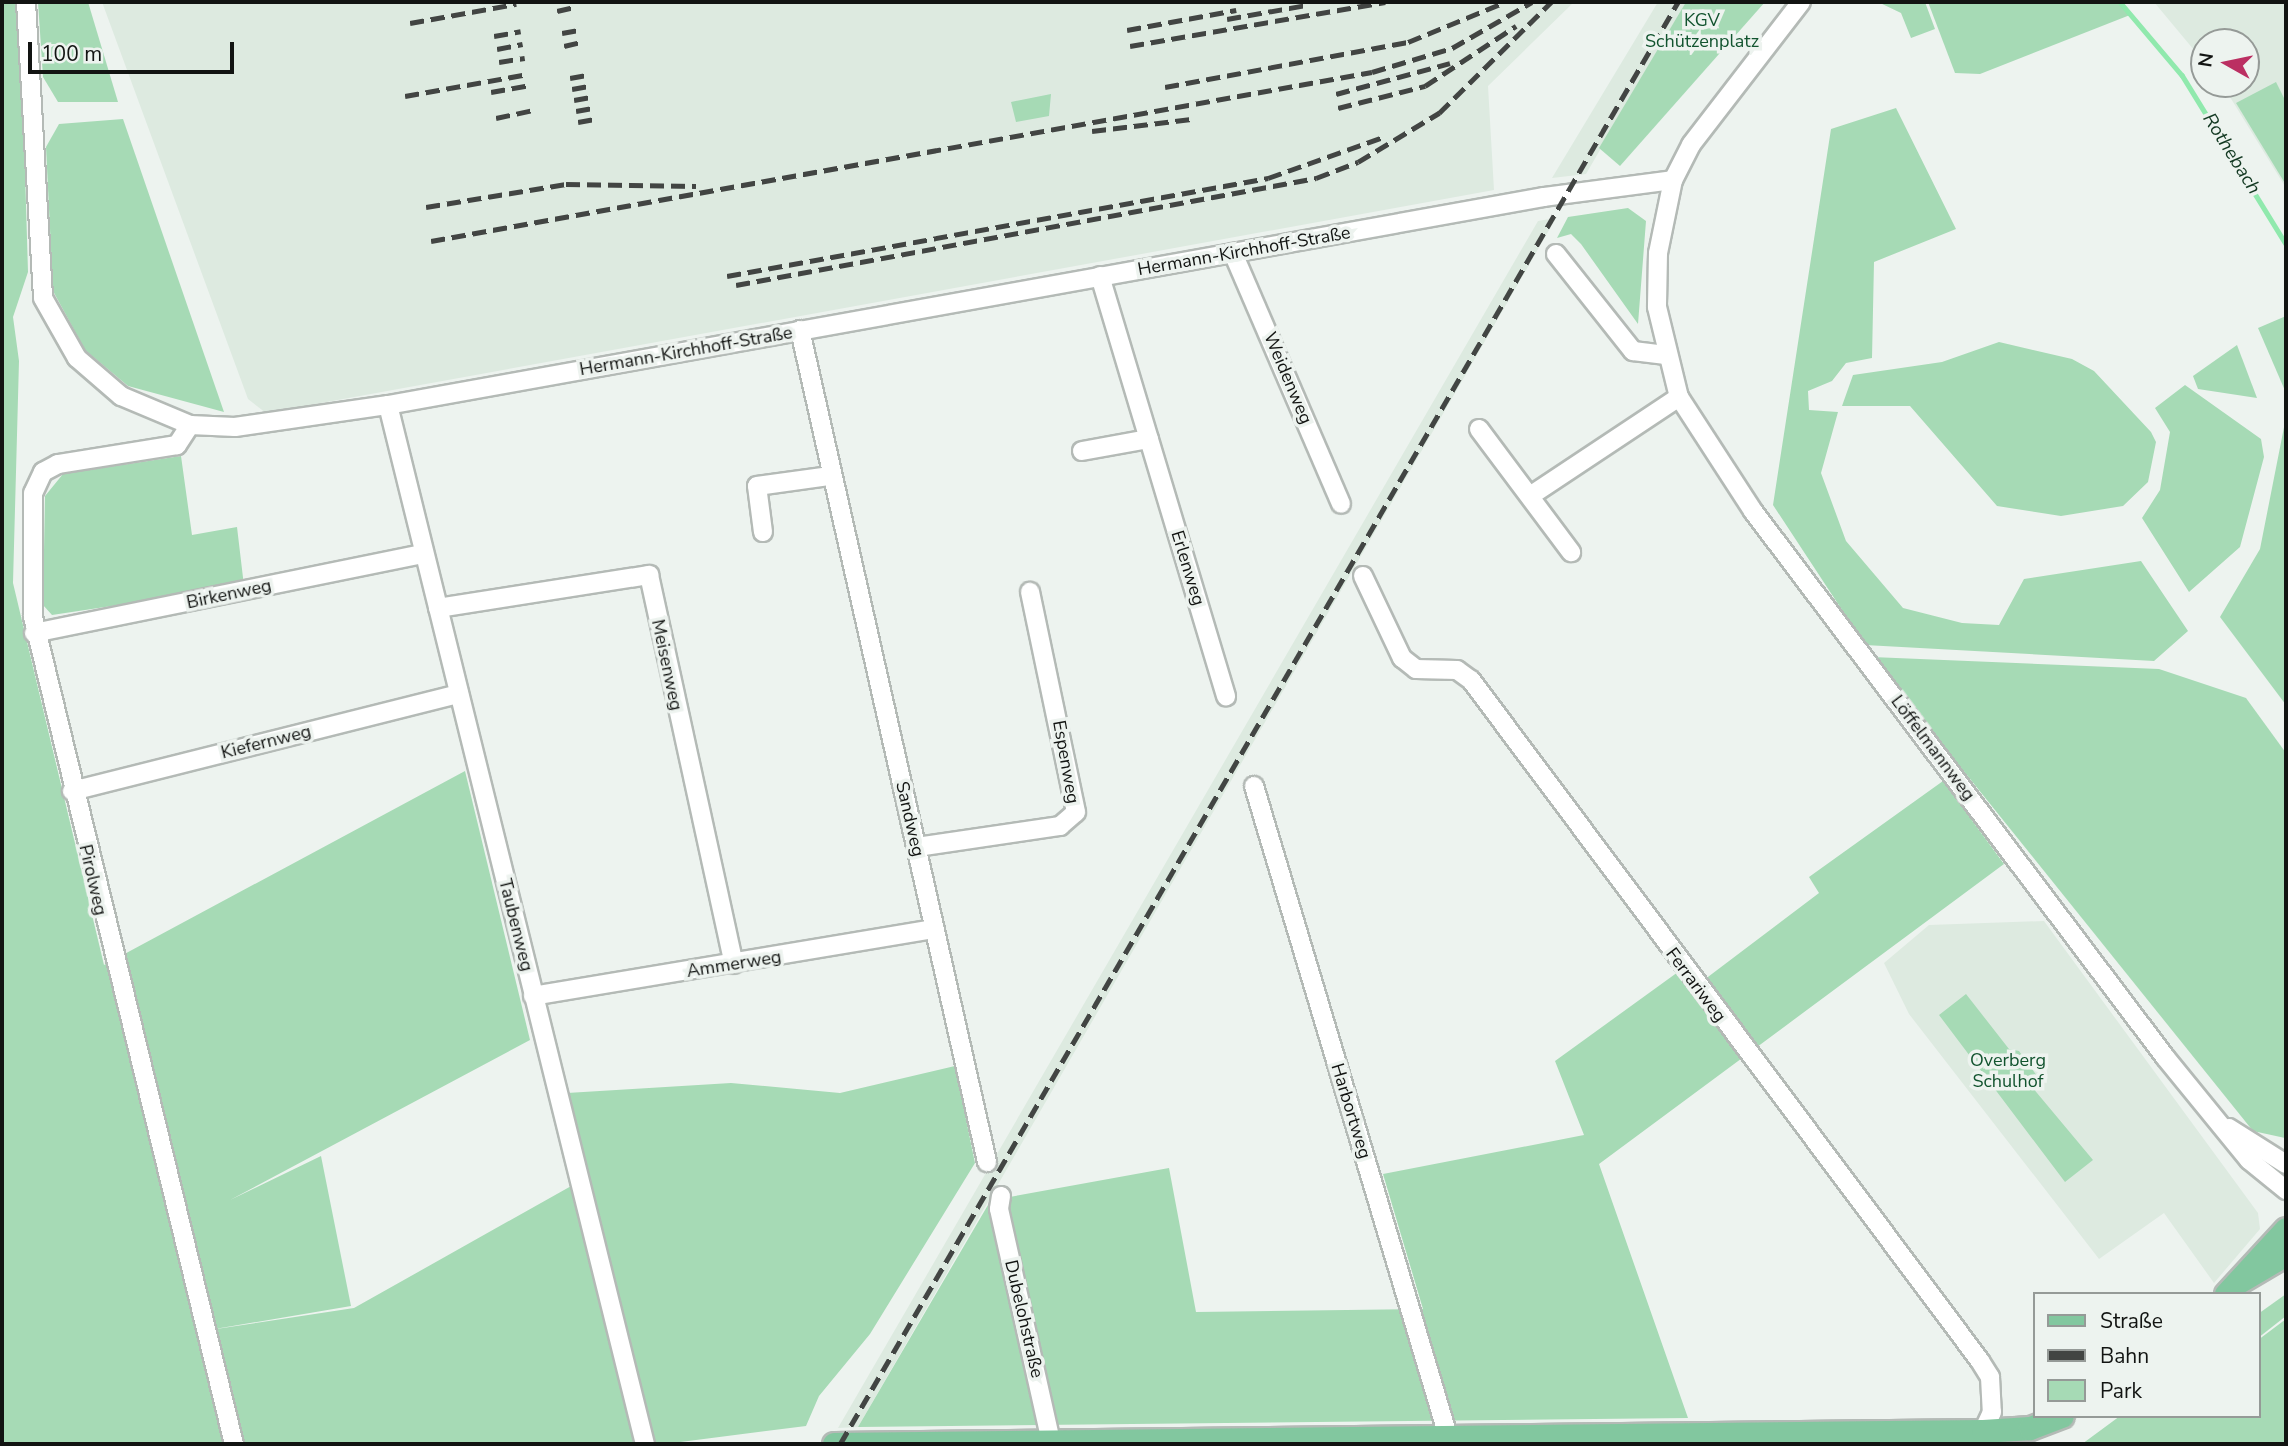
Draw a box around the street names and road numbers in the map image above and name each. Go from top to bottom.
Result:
street label: Hermann-Kirchhoff-Straße [1136,222,1352,280]
street label: Hermann-Kirchhoff-Straße [578,322,794,380]
street label: Weidenweg [1259,329,1317,427]
street label: Erlenweg [1166,528,1210,608]
street label: Birkenweg [184,574,274,614]
street label: Meisenweg [647,617,687,713]
street label: Löffelmannweg [1886,691,1980,805]
street label: Espenweg [1048,719,1084,805]
street label: Kiefernweg [219,720,313,764]
street label: Sandweg [891,779,929,859]
street label: Pirolweg [74,842,112,918]
street label: Taubenweg [494,877,538,973]
street label: Ferrariweg [1661,944,1731,1026]
street label: Ammerweg [685,946,783,982]
street label: Harbortweg [1326,1061,1376,1161]
street label: Dubelohstraße [1000,1258,1048,1380]

